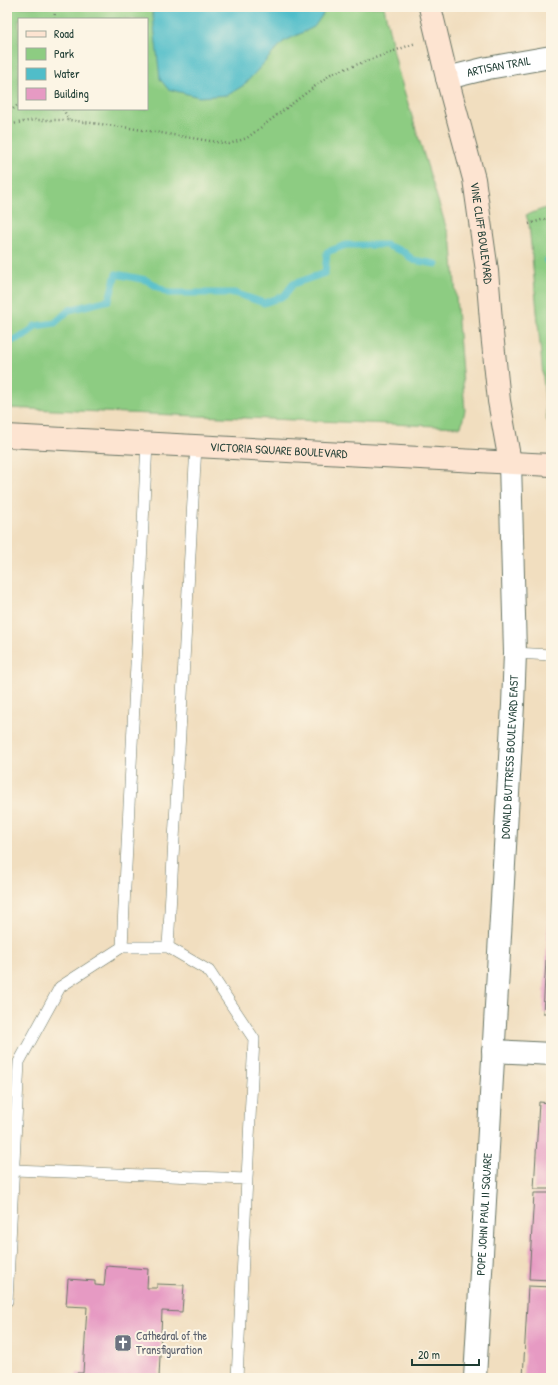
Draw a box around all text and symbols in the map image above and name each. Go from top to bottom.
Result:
legend [18,18,148,110]
text: Road [54,25,74,42]
text: Park [54,45,74,62]
street label: ARTISAN TRAIL [465,52,532,81]
text: Water [54,65,80,82]
text: Building [54,85,89,102]
street label: VINE CLIFF BOULEVARD [467,181,497,285]
street label: VICTORIA SQUARE BOULEVARD [209,438,348,462]
street label: DONALD BUTTRESS BOULEVARD EAST [496,674,522,839]
street label: POPE JOHN PAUL II SQUARE [472,1152,496,1276]
place label: Cathedral of the Transfiguration [136,1327,207,1358]
church icon: Cathedral of the Transfiguration [113,1333,133,1353]
scale bar [412,1341,479,1367]
text: 20 m [418,1346,440,1363]

